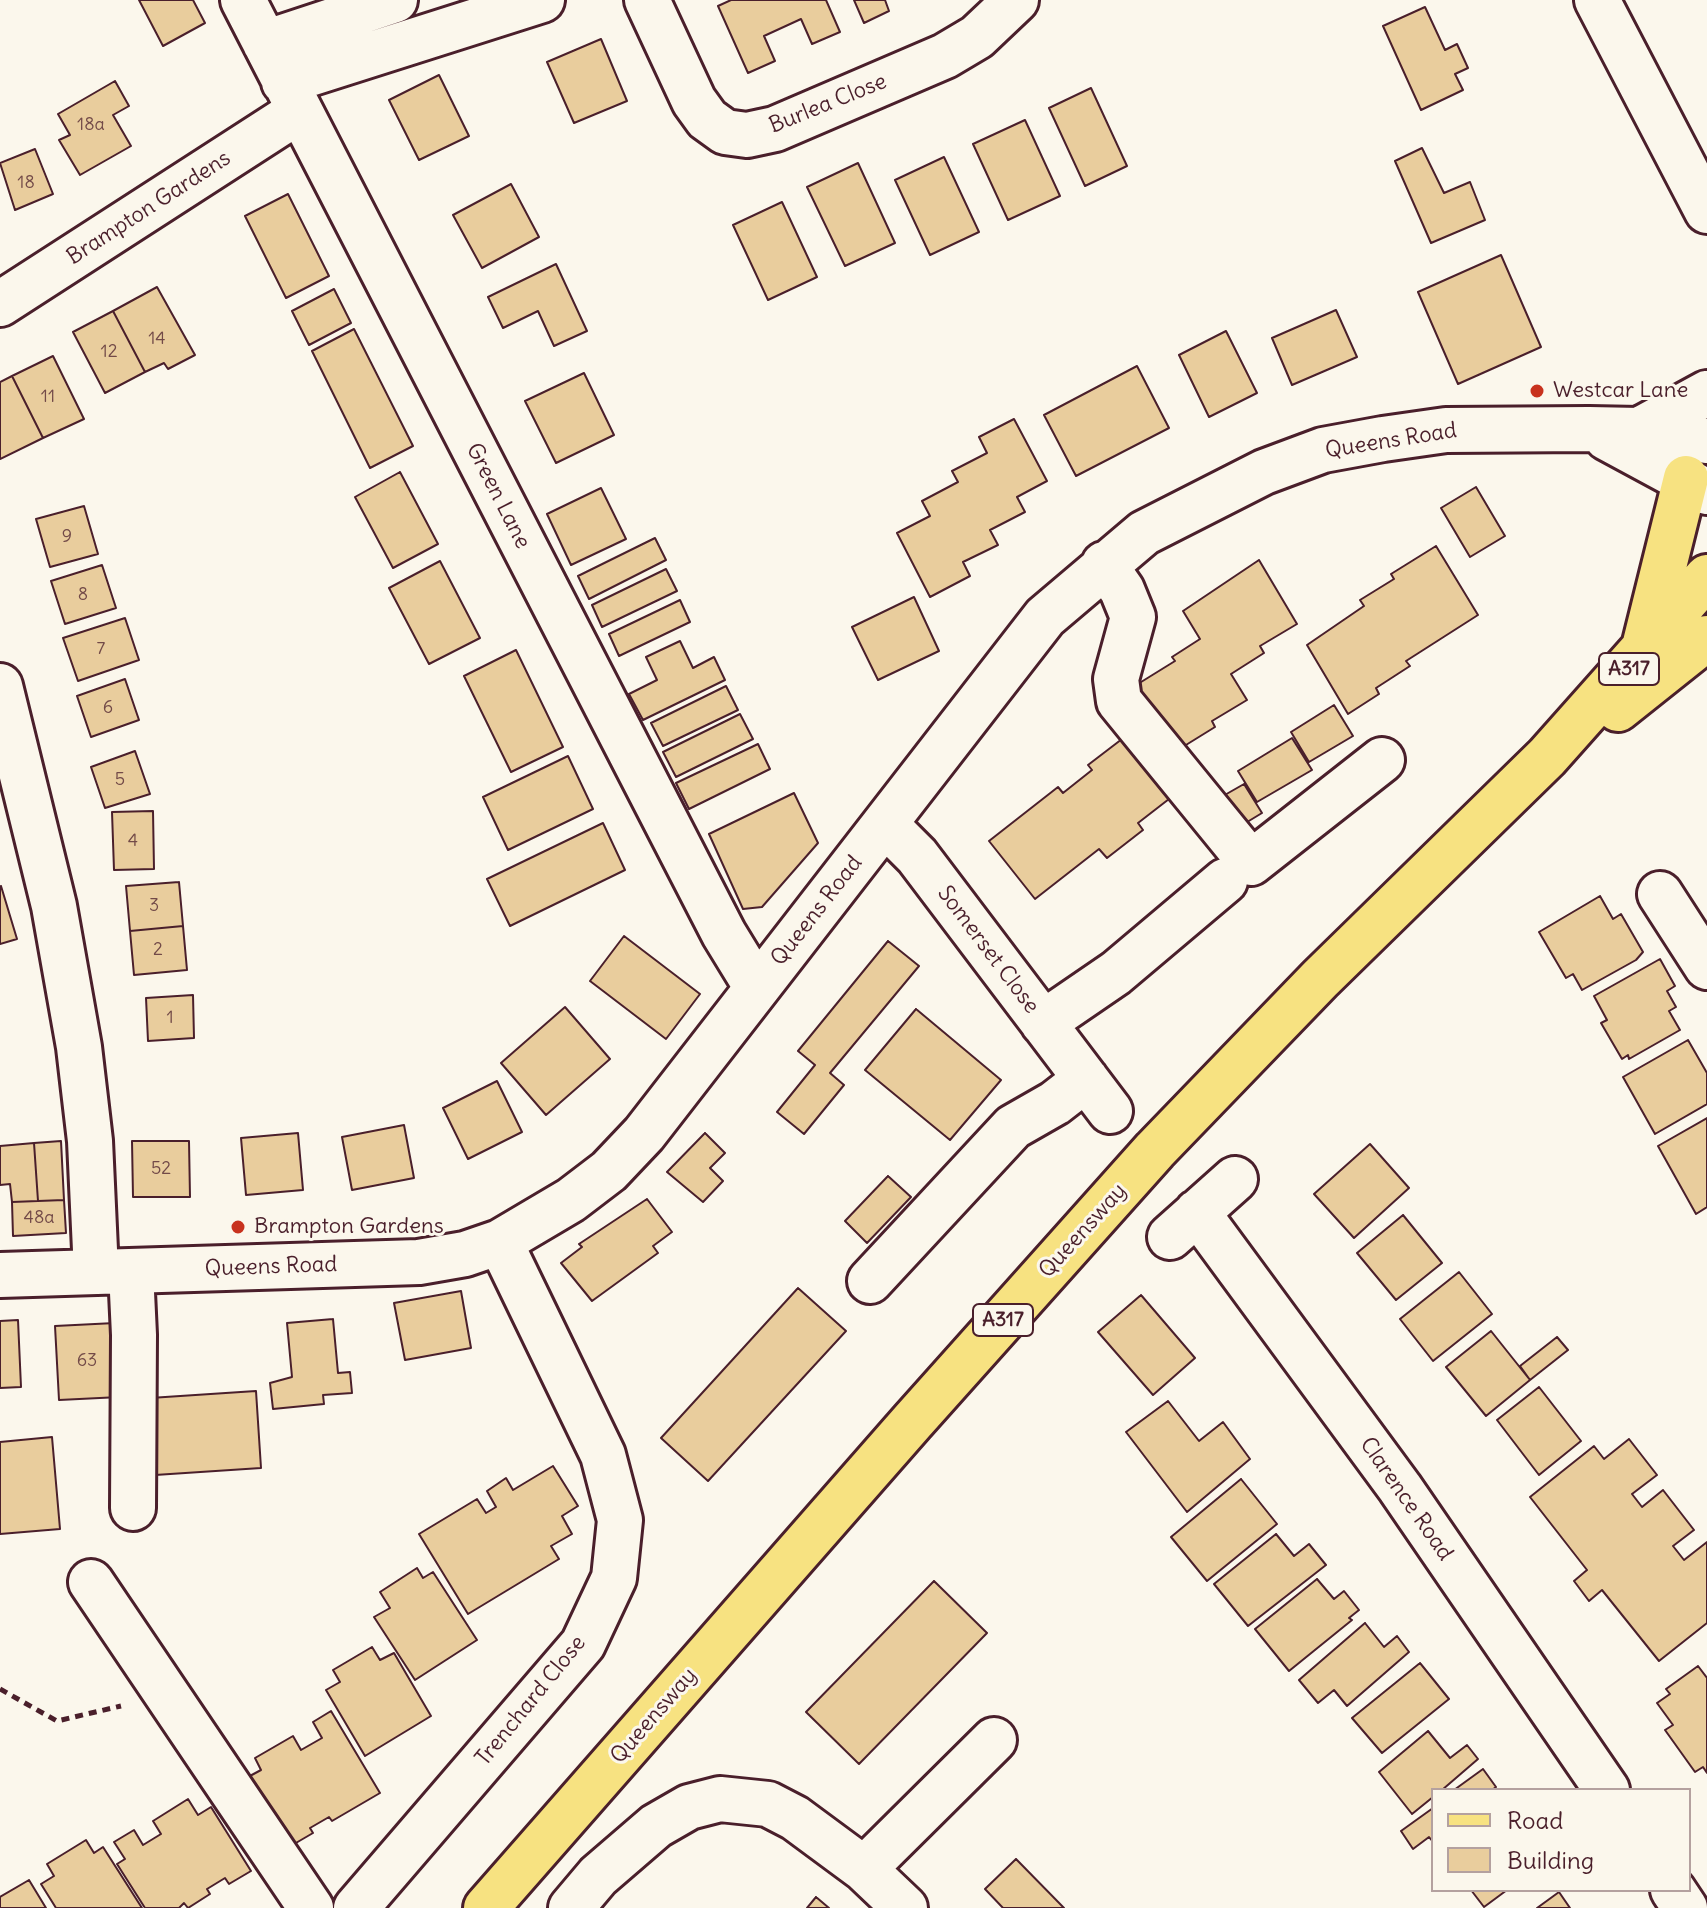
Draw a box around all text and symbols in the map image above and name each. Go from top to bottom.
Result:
street label: Burlea Close [765,68,891,140]
house number: 18a [77,114,105,136]
street label: Brampton Gardens [62,145,236,271]
house number: 18 [17,172,35,194]
house number: 14 [148,328,166,350]
house number: 12 [100,341,118,363]
place label: Westcar Lane [1553,378,1688,404]
marker: Westcar Lane [1528,382,1546,400]
house number: 11 [41,386,55,408]
street label: Queens Road [1323,418,1459,464]
street label: Green Lane [460,439,536,553]
house number: 9 [62,526,72,548]
house number: 8 [78,584,88,606]
house number: 7 [97,638,105,660]
road number: A317 [1599,653,1659,685]
house number: 6 [103,697,113,719]
house number: 5 [115,769,125,791]
house number: 4 [128,830,138,852]
street label: Queens Road [766,851,868,971]
street label: Somerset Close [931,881,1045,1019]
house number: 3 [149,895,159,917]
house number: 2 [153,939,163,961]
house number: 1 [166,1007,174,1029]
house number: 52 [151,1158,171,1180]
street label: Queensway [1034,1178,1132,1284]
house number: 48a [23,1207,55,1229]
place label: Brampton Gardens [254,1214,444,1240]
marker: Brampton Gardens [229,1218,247,1236]
street label: Queens Road [204,1251,338,1283]
road number: A317 [973,1304,1033,1336]
house number: 63 [77,1350,97,1372]
street label: Clarence Road [1354,1432,1458,1566]
street label: Trenchard Close [470,1631,592,1771]
street label: Queensway [605,1663,703,1769]
legend [1431,1788,1691,1892]
text: Road [1507,1805,1563,1835]
text: Building [1507,1845,1594,1875]

